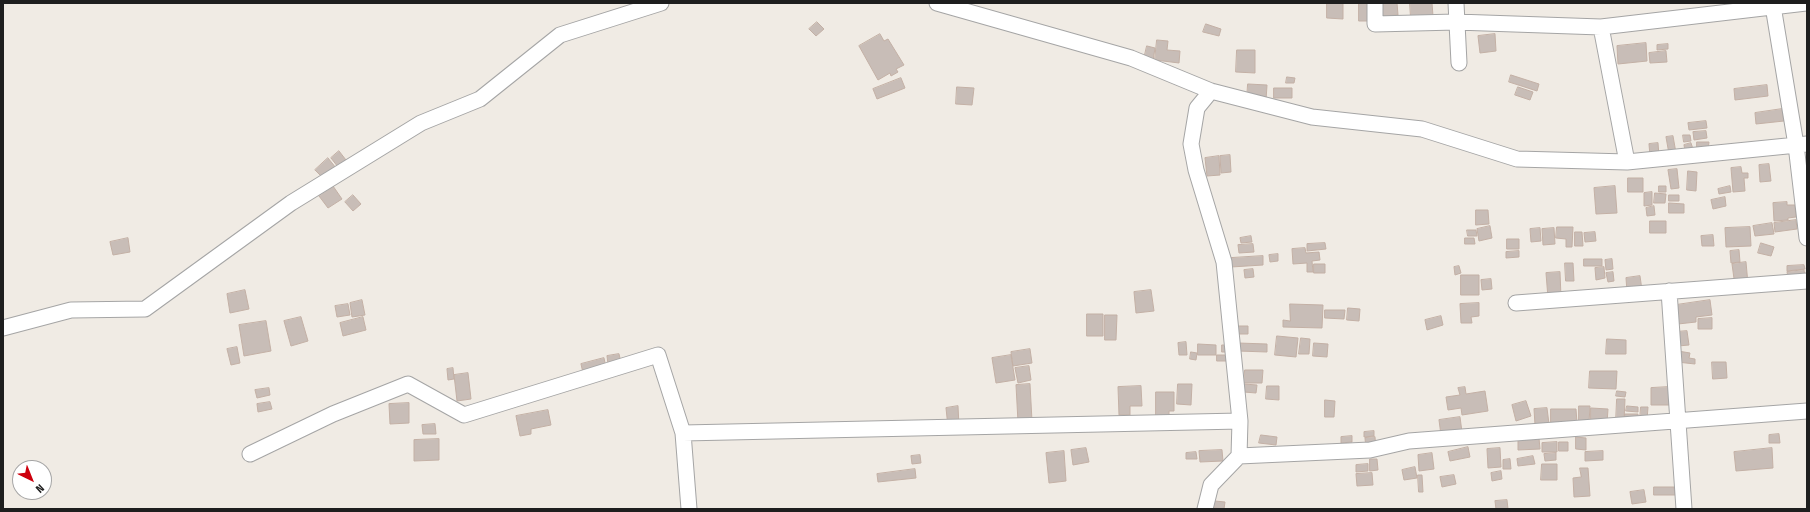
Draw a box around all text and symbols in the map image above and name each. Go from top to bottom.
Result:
north arrow [12,460,52,500]
text: N [33,481,47,495]

